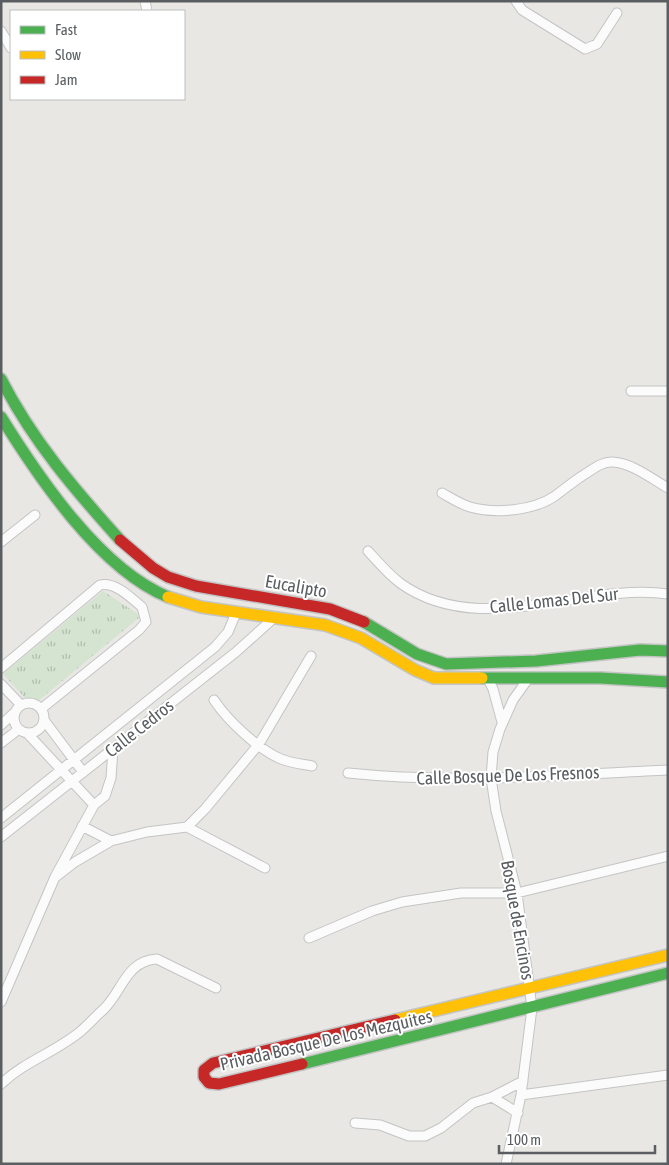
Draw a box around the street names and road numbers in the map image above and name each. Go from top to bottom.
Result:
street label: Eucalipto [263,570,329,602]
street label: Calle Lomas Del Sur [489,583,620,617]
street label: Calle Cedros [100,695,178,761]
street label: Calle Bosque De Los Fresnos [416,761,600,789]
street label: Bosque de Encinos [497,859,539,981]
street label: Privada Bosque De Los Mezquites [218,1005,434,1075]

